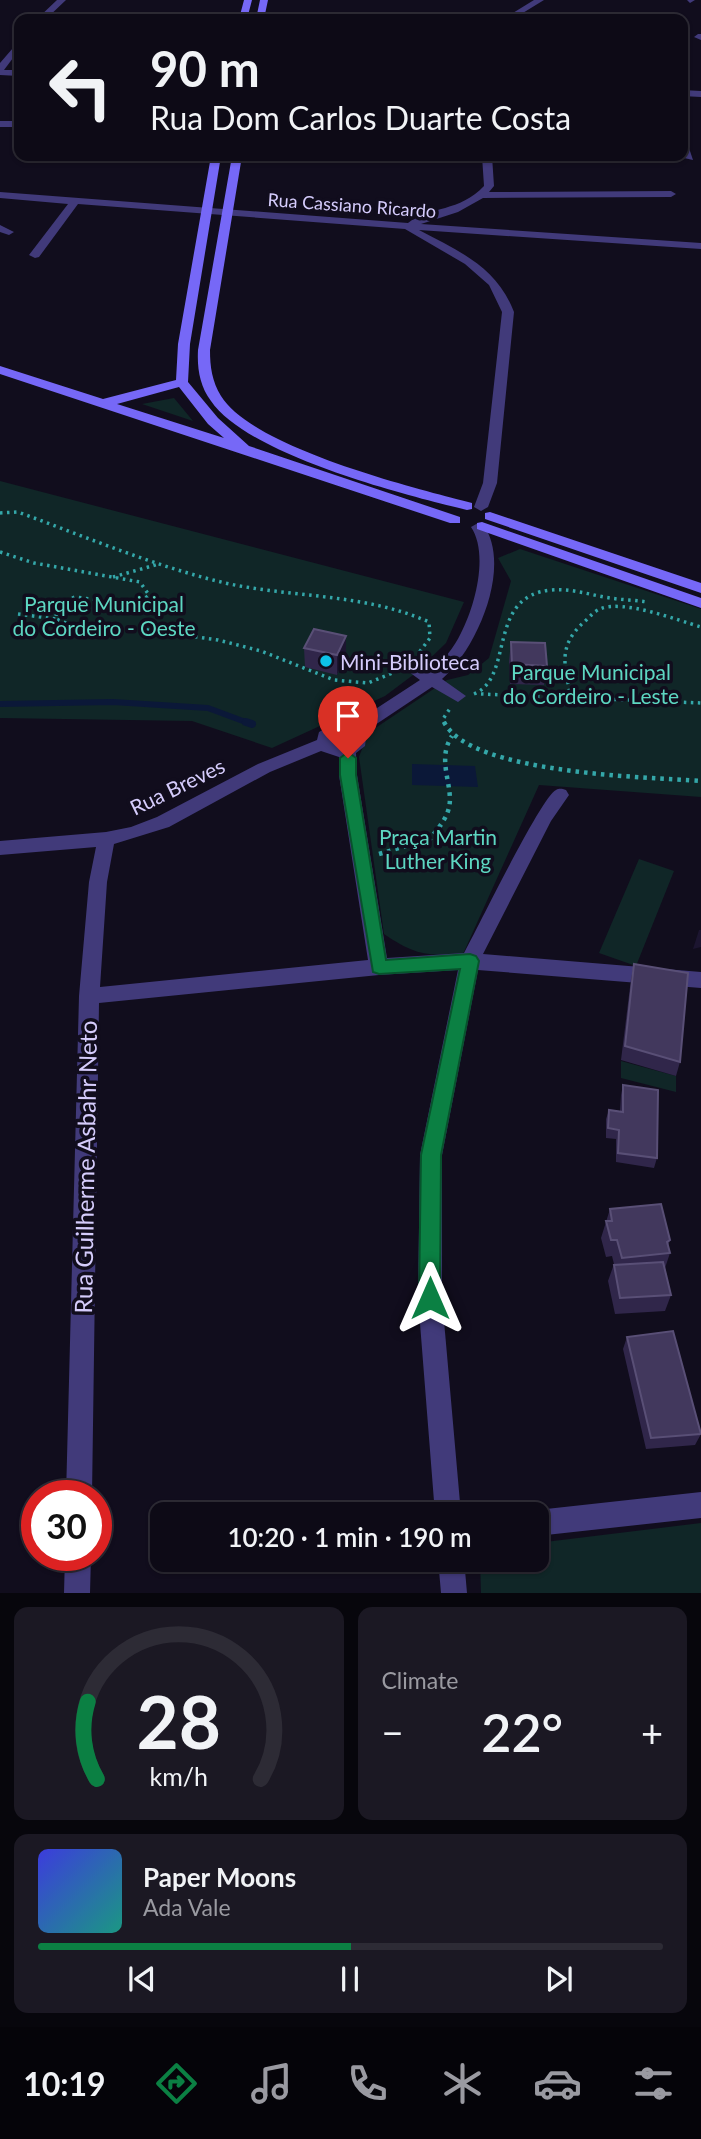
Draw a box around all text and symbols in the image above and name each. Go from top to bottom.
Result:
text: 90 m [150,39,260,97]
icon: left [35,42,126,133]
text: Rua Dom Carlos Duarte Costa [150,98,571,137]
street label: Rua Cassiano Ricardo [267,188,437,222]
park label: Parque Municipal do Cordeiro - Oeste [13,591,195,640]
place label: Mini-Biblioteca [340,649,480,674]
marker: Mini-Biblioteca [318,653,334,669]
park label: Parque Municipal do Cordeiro - Leste [503,659,679,708]
pin [318,686,378,758]
icon: arrive [329,697,367,735]
street label: Rua Breves [126,752,228,820]
park label: Praça Martin Luther King [379,824,497,873]
street label: Rua Guilherme Asbahr Neto [68,1020,102,1314]
position arrow [393,1261,467,1335]
speed limit sign: 30 [21,1480,112,1571]
text: 10:20 · 1 min · 190 m [227,1521,472,1553]
text: Climate [382,1666,458,1694]
text: 28 [137,1678,221,1766]
text: 22° [481,1701,563,1763]
text: − [382,1709,404,1755]
text: + [641,1709,663,1755]
text: km/h [149,1761,208,1791]
text: Paper Moons [143,1861,296,1893]
text: Ada Vale [143,1893,231,1921]
icon: previous [123,1960,161,1998]
icon: pause [331,1960,369,1998]
icon: next [540,1960,578,1998]
icon: directions [152,2059,201,2108]
icon: music [247,2059,296,2108]
icon: phone [343,2059,392,2108]
icon: climate [438,2059,487,2108]
icon: car [533,2059,582,2108]
icon: filters [629,2059,678,2108]
text: 10:19 [23,2064,106,2103]

